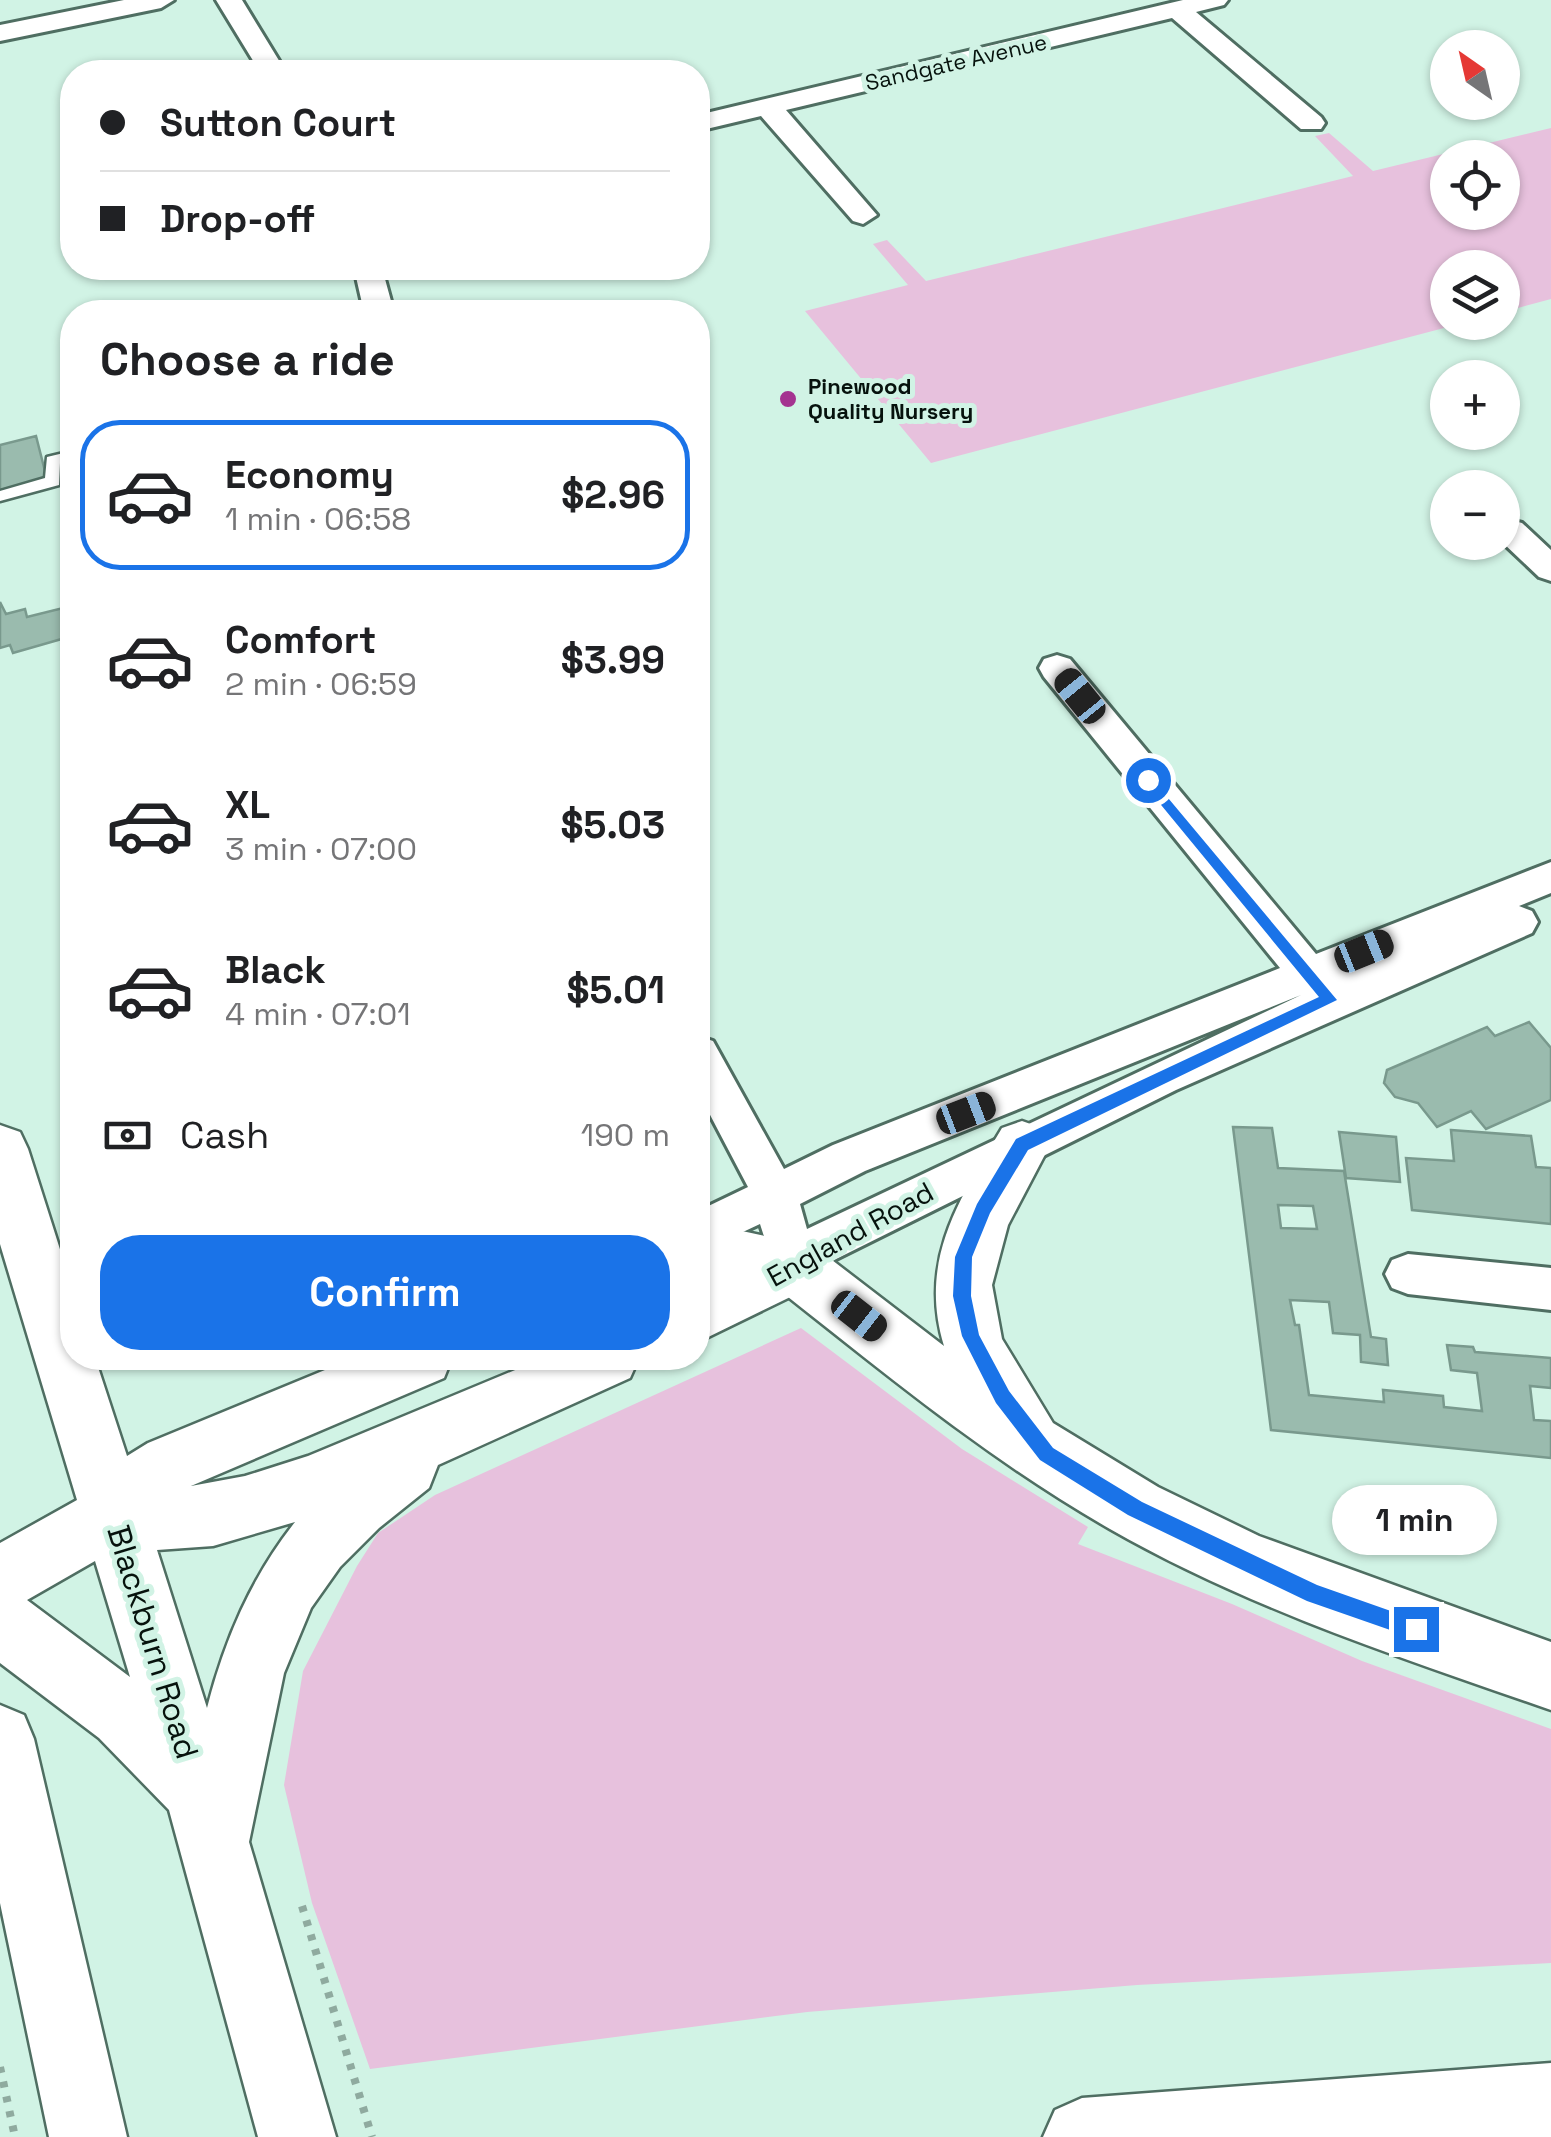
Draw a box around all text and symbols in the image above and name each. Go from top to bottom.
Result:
street label: Sandgate Avenue [862,27,1050,97]
north arrow [1430,30,1520,120]
map controls [1430,30,1520,560]
text: Sutton Court [160,99,396,147]
button: locate [1430,140,1520,230]
text: Drop-off [160,195,315,243]
button: layers [1430,250,1520,340]
text: Choose a ride [100,331,395,388]
button: + [1430,360,1520,450]
place label: Pinewood Quality Nursery [808,372,973,425]
marker: Pinewood Quality Nursery [777,388,799,410]
icon: car [105,450,195,540]
text: Economy [225,451,394,499]
button: − [1430,470,1520,560]
text: $2.96 [561,471,665,519]
text: 1 min · 06:58 [225,499,411,539]
icon: car [105,615,195,705]
text: Comfort [225,616,376,664]
text: $3.99 [561,636,665,684]
car [1049,663,1111,729]
text: 2 min · 06:59 [225,664,417,704]
route start [1126,758,1171,803]
icon: car [105,780,195,870]
text: XL [225,781,270,829]
text: $5.03 [561,801,665,849]
text: 3 min · 07:00 [225,829,417,869]
car [1331,926,1397,976]
icon: car [105,945,195,1035]
text: Black [225,946,326,994]
text: $5.01 [567,966,665,1014]
text: 4 min · 07:01 [225,994,411,1034]
car [933,1088,999,1138]
icon: cash [100,1108,155,1163]
text: Cash [180,1111,269,1159]
text: 190 m [581,1115,670,1155]
street label: England Road [760,1173,940,1295]
button: Confirm [100,1235,670,1350]
car [826,1286,892,1346]
callout: 1 min [1334,1484,1498,1554]
text: 1 min [1375,1500,1454,1540]
street label: Blackburn Road [99,1520,207,1764]
route end [1394,1607,1439,1652]

